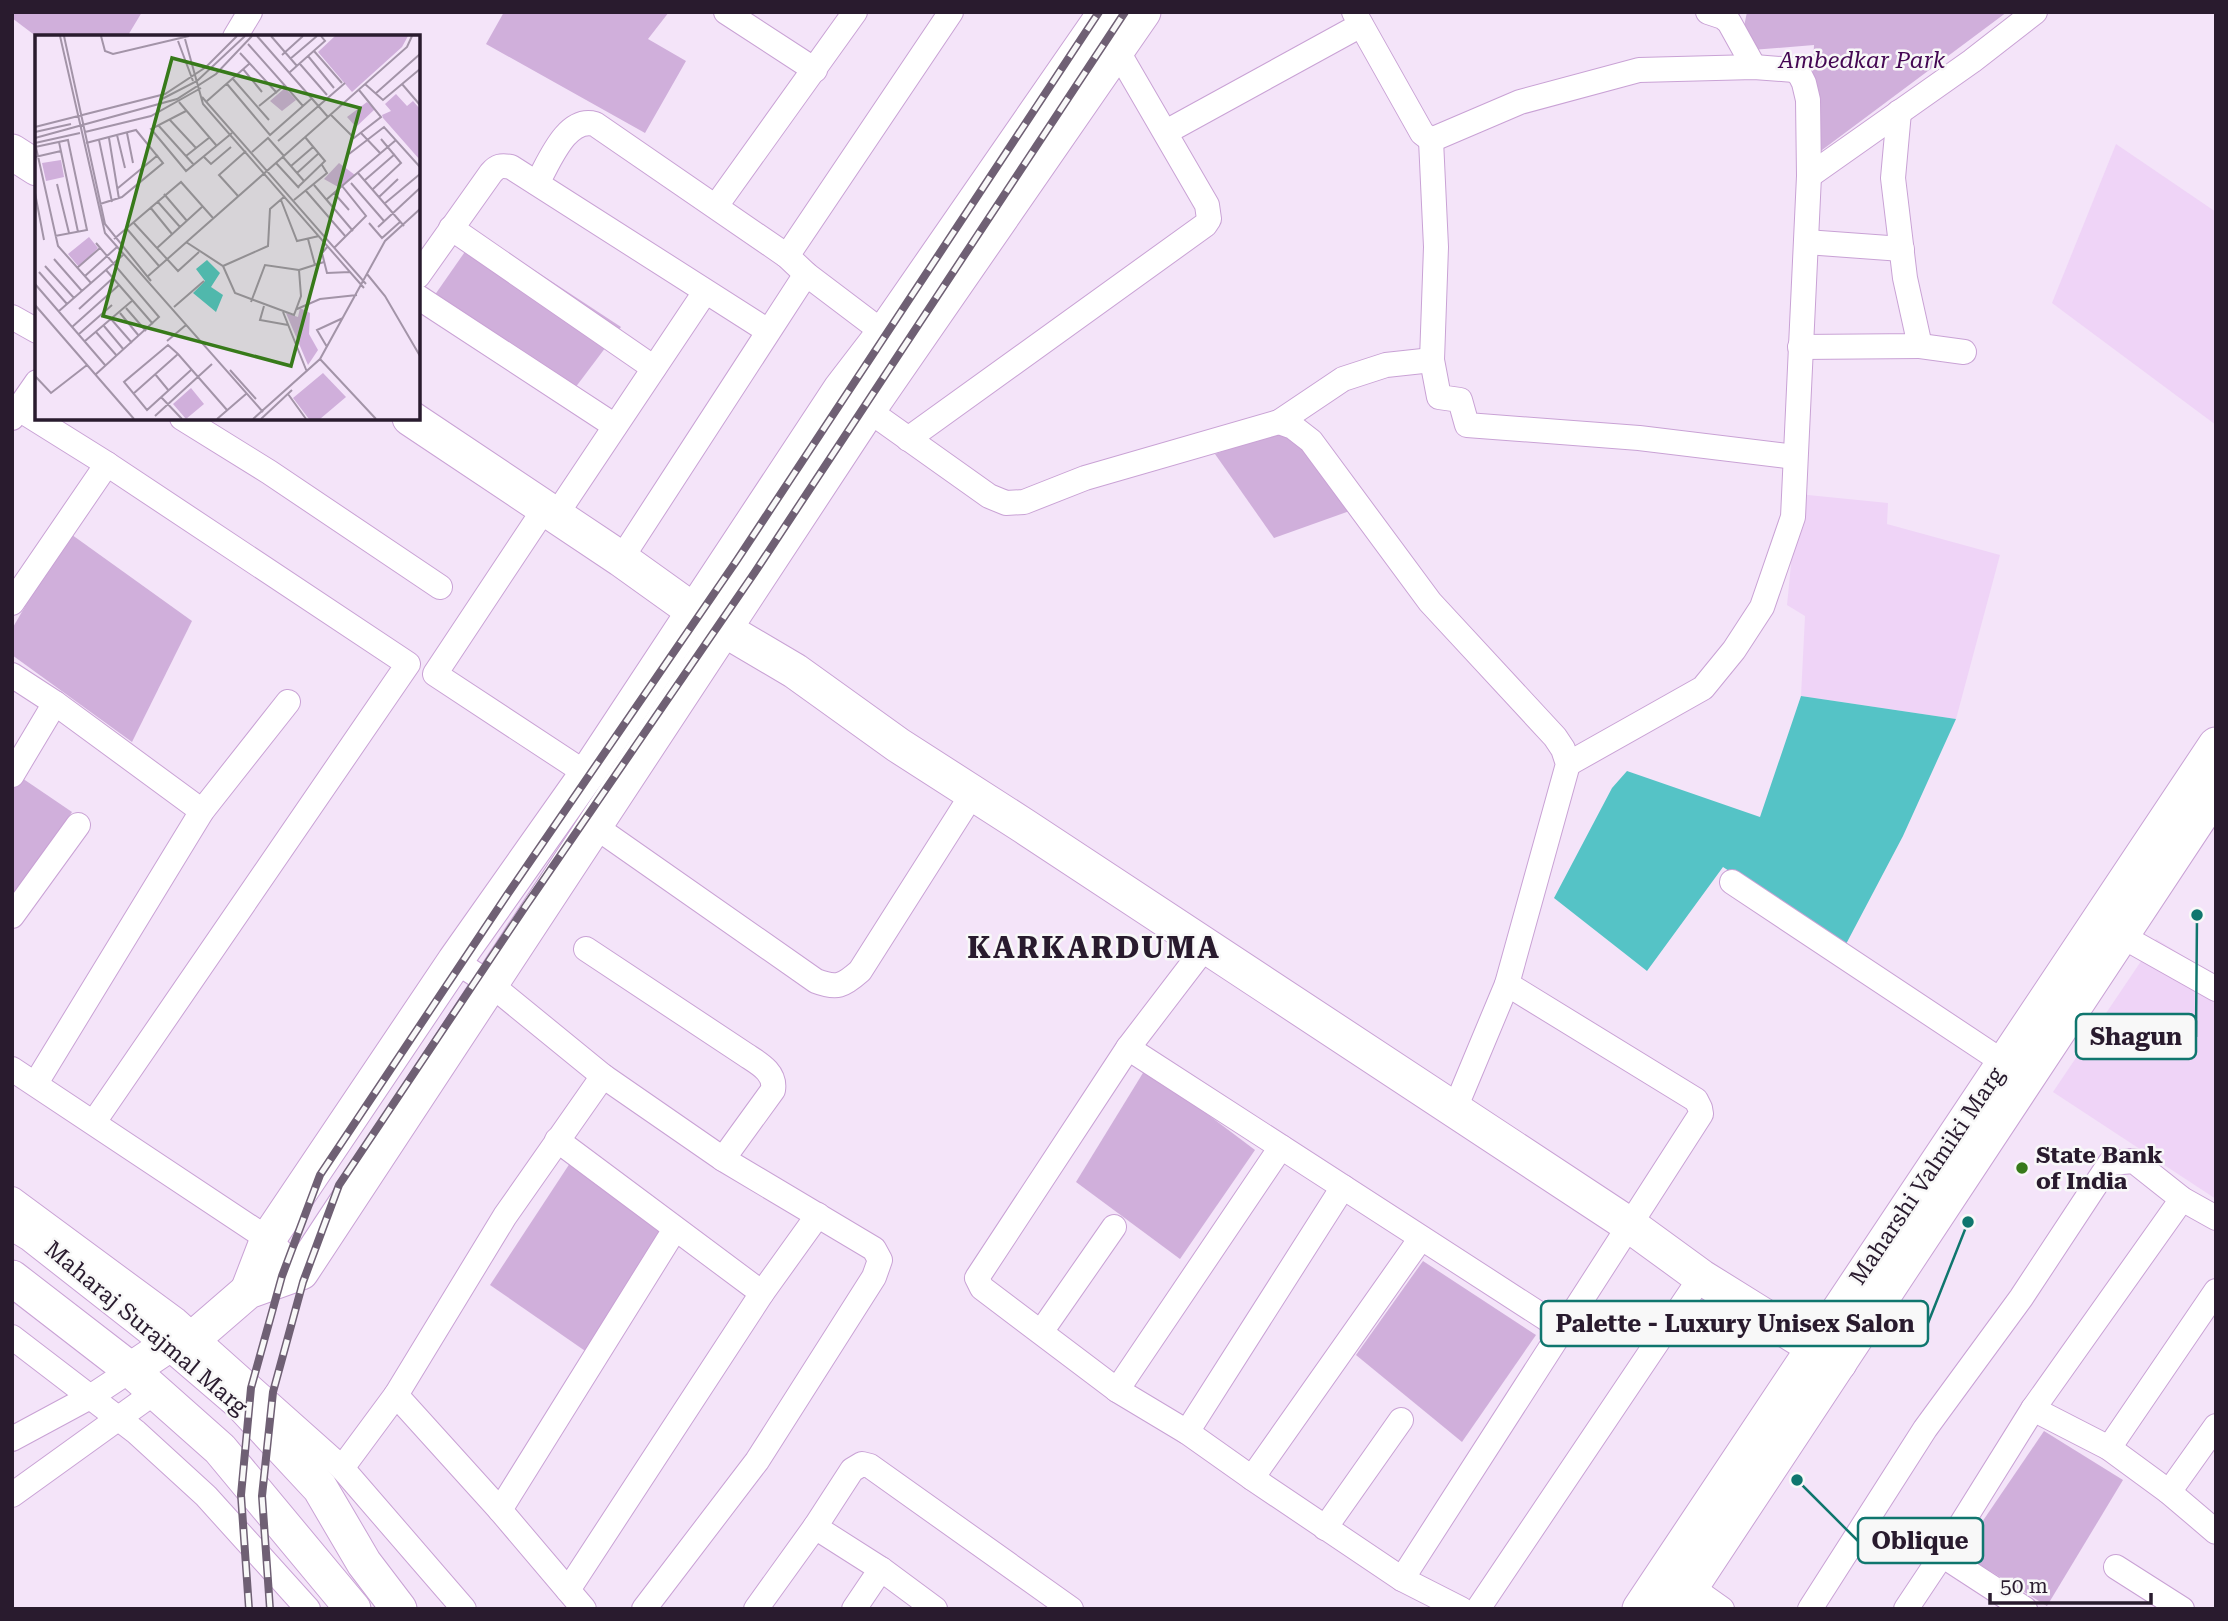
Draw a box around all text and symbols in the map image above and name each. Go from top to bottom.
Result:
inset map [35,35,420,420]
park label: Ambedkar Park [1777,47,1946,74]
district label: KARKARDUMA [967,930,1221,965]
callout: Shagun [2076,1014,2196,1059]
text: Shagun [2090,1023,2182,1051]
street label: Maharshi Valmiki Marg [1844,1062,2010,1290]
place label: State Bank of India [2036,1142,2163,1195]
marker: State Bank of India [2014,1160,2030,1176]
street label: Maharaj Surajmal Marg [39,1235,253,1421]
callout: Palette - Luxury Unisex Salon [1541,1301,1928,1346]
text: Palette - Luxury Unisex Salon [1555,1310,1915,1338]
callout: Oblique [1858,1518,1983,1563]
text: Oblique [1871,1527,1969,1555]
scale bar [1990,1562,2151,1606]
text: 50 m [2000,1574,2048,1598]

